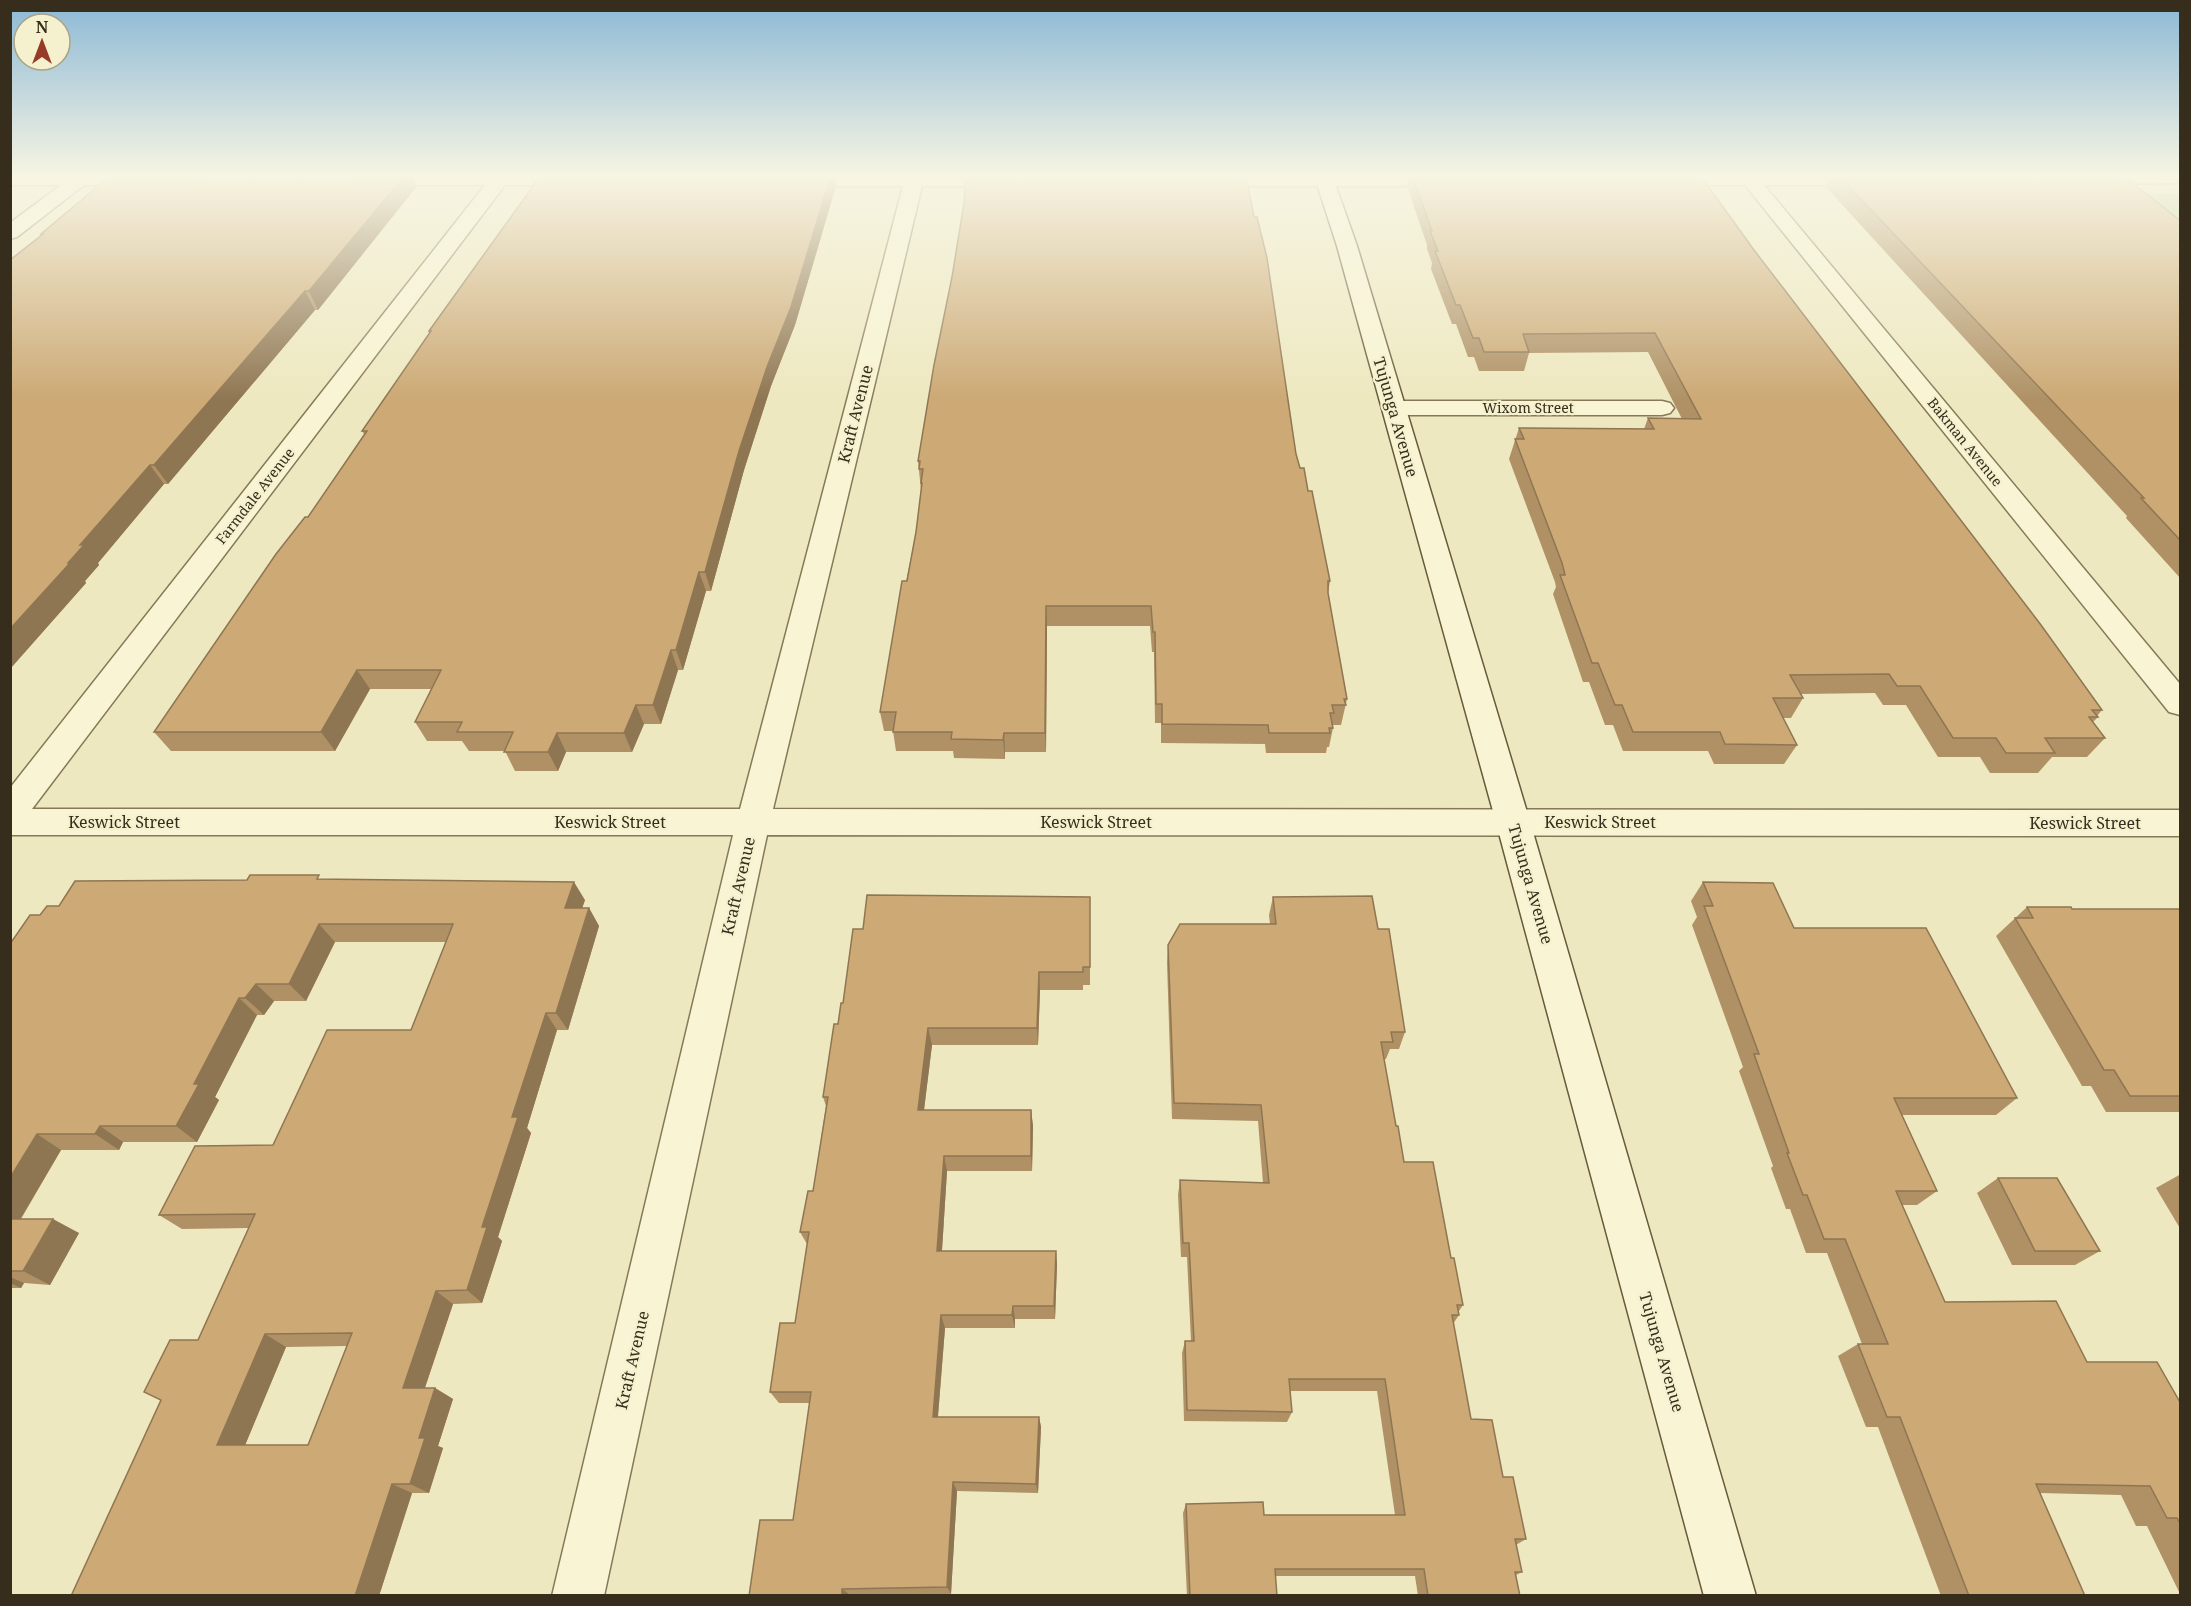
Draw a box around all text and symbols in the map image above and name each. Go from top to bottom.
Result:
north arrow [12,12,72,72]
text: N [36,16,49,38]
street label: Tujunga Avenue [1368,354,1424,480]
street label: Kraft Avenue [832,363,878,465]
street label: Bakman Avenue [1924,393,2007,490]
street label: Wixom Street [1482,398,1574,417]
street label: Farmdale Avenue [211,444,298,548]
street label: Keswick Street [68,811,180,833]
street label: Keswick Street [554,811,666,833]
street label: Keswick Street [1040,811,1152,833]
street label: Keswick Street [1544,811,1656,833]
street label: Keswick Street [2029,812,2141,834]
street label: Tujunga Avenue [1503,821,1559,947]
street label: Kraft Avenue [716,835,760,937]
street label: Tujunga Avenue [1634,1289,1690,1415]
street label: Kraft Avenue [610,1309,654,1411]

